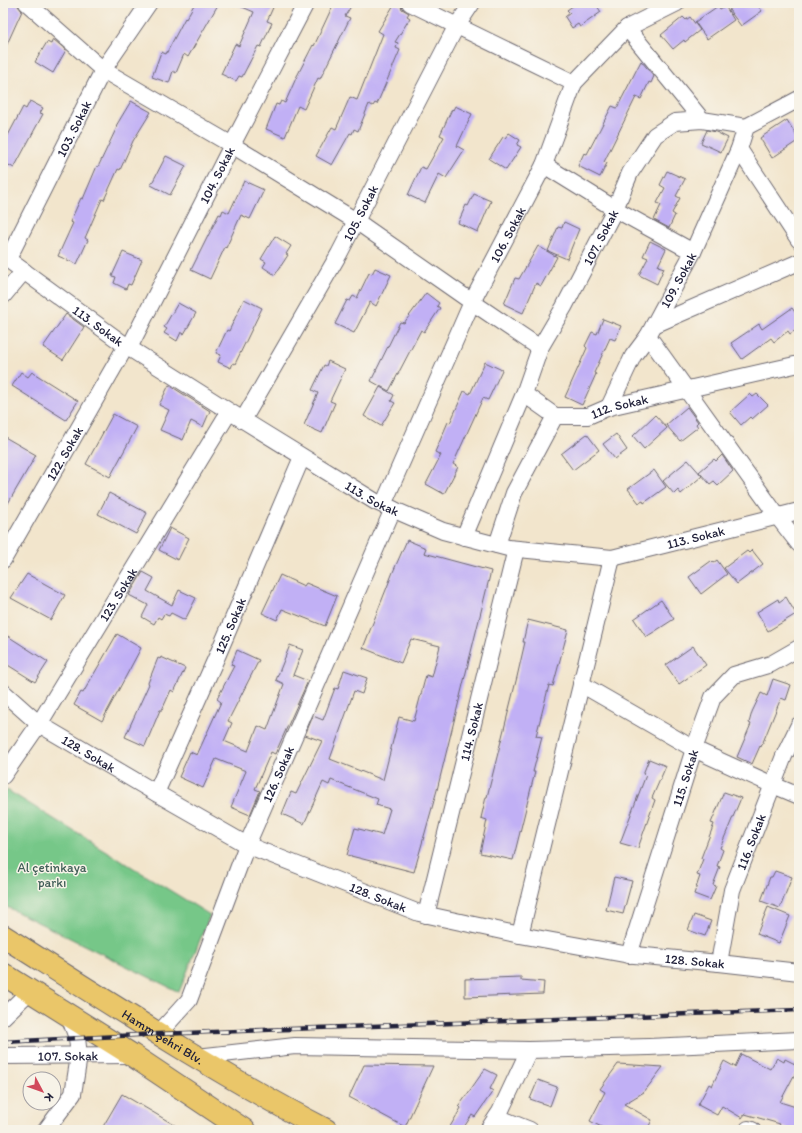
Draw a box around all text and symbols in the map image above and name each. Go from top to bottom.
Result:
street label: 103. Sokak [54,98,95,159]
street label: 104. Sokak [197,144,238,206]
street label: 105. Sokak [340,182,381,244]
street label: 106. Sokak [487,204,529,265]
street label: 107. Sokak [580,207,622,268]
street label: 109. Sokak [658,250,700,310]
street label: 113. Sokak [70,303,127,350]
street label: 112. Sokak [589,391,650,422]
street label: 122. Sokak [43,424,86,483]
street label: 113. Sokak [342,478,402,519]
street label: 113. Sokak [665,523,727,552]
street label: 123. Sokak [96,565,141,624]
street label: 125. Sokak [212,595,249,656]
street label: 114. Sokak [457,700,486,762]
street label: 128. Sokak [59,732,118,776]
street label: 126. Sokak [260,743,297,804]
street label: 115. Sokak [669,747,702,808]
street label: 116. Sokak [734,811,769,872]
park label: Al çetinkaya parkı [17,860,87,890]
street label: 128. Sokak [348,879,409,915]
street label: 128. Sokak [664,951,726,972]
street label: Hamm Şehri Blv. [119,1006,207,1068]
street label: 107. Sokak [38,1048,99,1064]
north arrow [22,1071,62,1111]
text: K [41,1090,56,1105]

